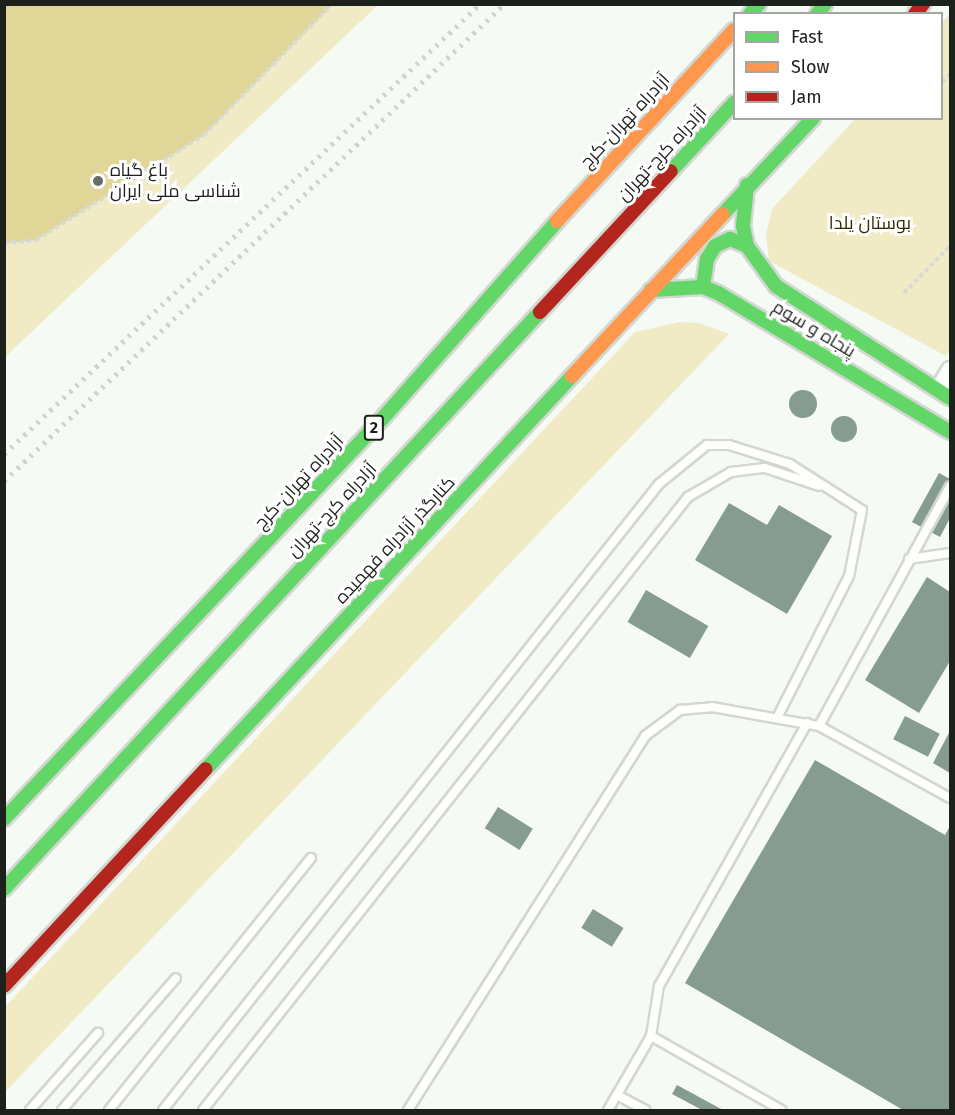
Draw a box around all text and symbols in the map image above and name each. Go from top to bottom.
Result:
legend [733,12,943,120]
text: Fast [791,26,823,48]
text: Slow [791,56,829,78]
street label: آزادراه تهران-کرج [576,69,674,173]
text: Jam [791,86,822,108]
street label: آزادراه کرج-تهران [613,102,711,206]
place label: باغ گیاه‌ شناسی ملی ایران [110,160,241,202]
marker: باغ گیاه‌ شناسی ملی ایران [91,174,105,188]
park label: بوستان یلدا [829,212,911,234]
street label: پنجاه و سوم [769,296,859,362]
road number: 2 [364,415,385,441]
street label: آزادراه تهران-کرج [250,430,348,534]
street label: آزادراه کرج-تهران [283,458,381,562]
street label: کنارگذر آزادراه فهمیده [330,472,460,608]

